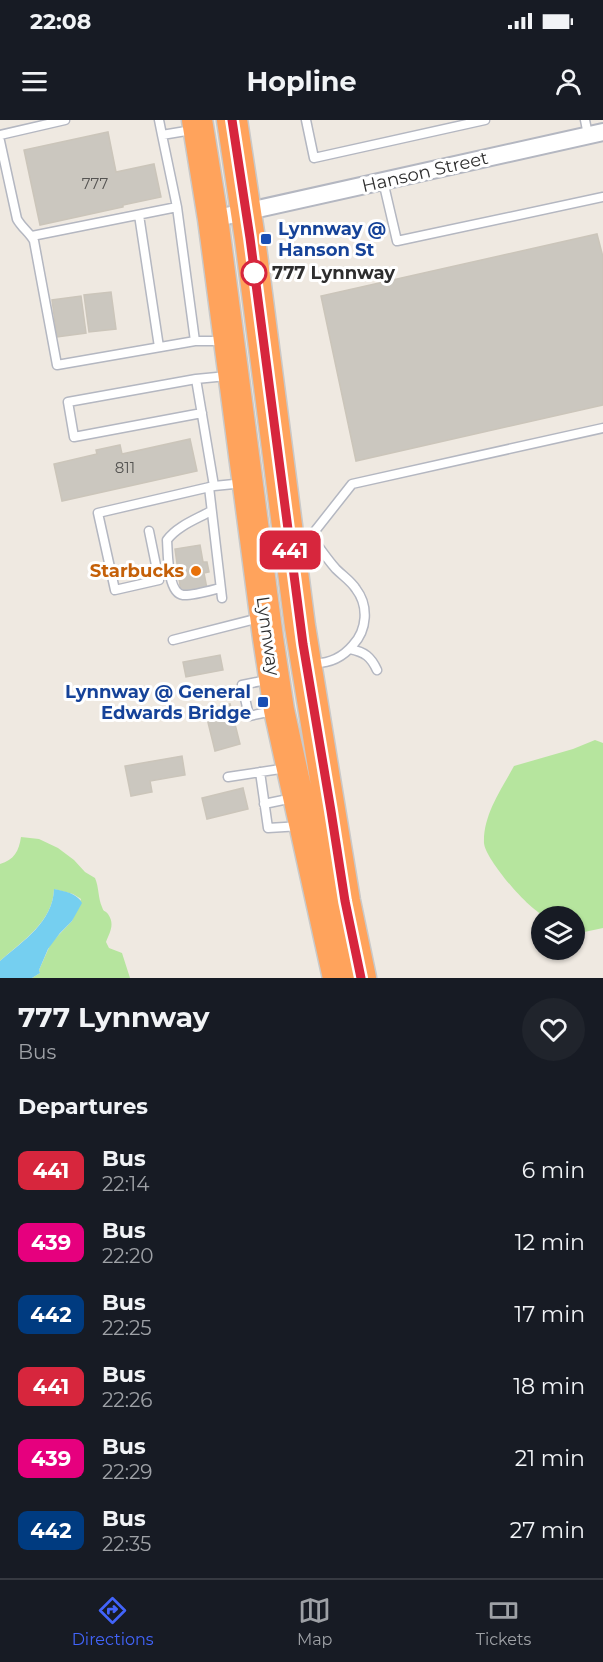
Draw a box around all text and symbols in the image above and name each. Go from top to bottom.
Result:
text: 22:08 [30,8,91,35]
icon: menu [18,65,51,98]
text: Hopline [246,65,357,98]
icon: person [552,65,585,98]
street label: Hanson Street [360,147,490,197]
house number: 777 [82,174,108,193]
place label: Lynnway @ Hanson St [278,218,386,261]
marker: Lynnway @ Hanson St [259,232,273,246]
marker: 777 Lynnway [241,260,267,286]
place label: 777 Lynnway [272,262,395,284]
house number: 811 [115,458,135,477]
line badge: 441 [256,530,324,570]
text: 441 [272,538,308,563]
place label: Starbucks [90,560,184,582]
marker: Starbucks [189,564,203,578]
street label: Lynnway [252,595,284,677]
place label: Lynnway @ General Edwards Bridge [65,681,251,724]
marker: Lynnway @ General Edwards Bridge [256,695,270,709]
map controls [531,906,585,960]
button: layers [531,906,585,960]
button: heart [522,998,585,1061]
text: 777 Lynnway [18,1000,209,1034]
text: Bus [18,1040,56,1064]
text: Departures [18,1093,148,1120]
text: Bus [102,1145,146,1172]
text: 6 min [522,1157,585,1184]
text: 441 [33,1158,69,1183]
text: 22:14 [102,1172,149,1196]
text: Bus [102,1217,146,1244]
text: 12 min [515,1229,585,1256]
text: 439 [31,1230,71,1255]
text: 22:20 [102,1244,154,1268]
text: Bus [102,1289,146,1316]
text: 17 min [514,1301,585,1328]
text: 442 [30,1302,72,1327]
text: 22:25 [102,1316,152,1340]
text: Bus [102,1361,146,1388]
text: 18 min [513,1373,585,1400]
text: 441 [33,1374,69,1399]
text: 22:26 [102,1388,152,1412]
text: Bus [102,1433,146,1460]
text: 21 min [515,1445,585,1472]
text: 439 [31,1446,71,1471]
text: 22:29 [102,1460,153,1484]
text: Bus [102,1505,146,1532]
text: 27 min [510,1517,585,1544]
text: 442 [30,1518,72,1543]
text: 22:35 [102,1532,151,1556]
tab: Directions [72,1594,154,1649]
tab: Map [297,1594,332,1649]
tab: Tickets [476,1594,531,1649]

